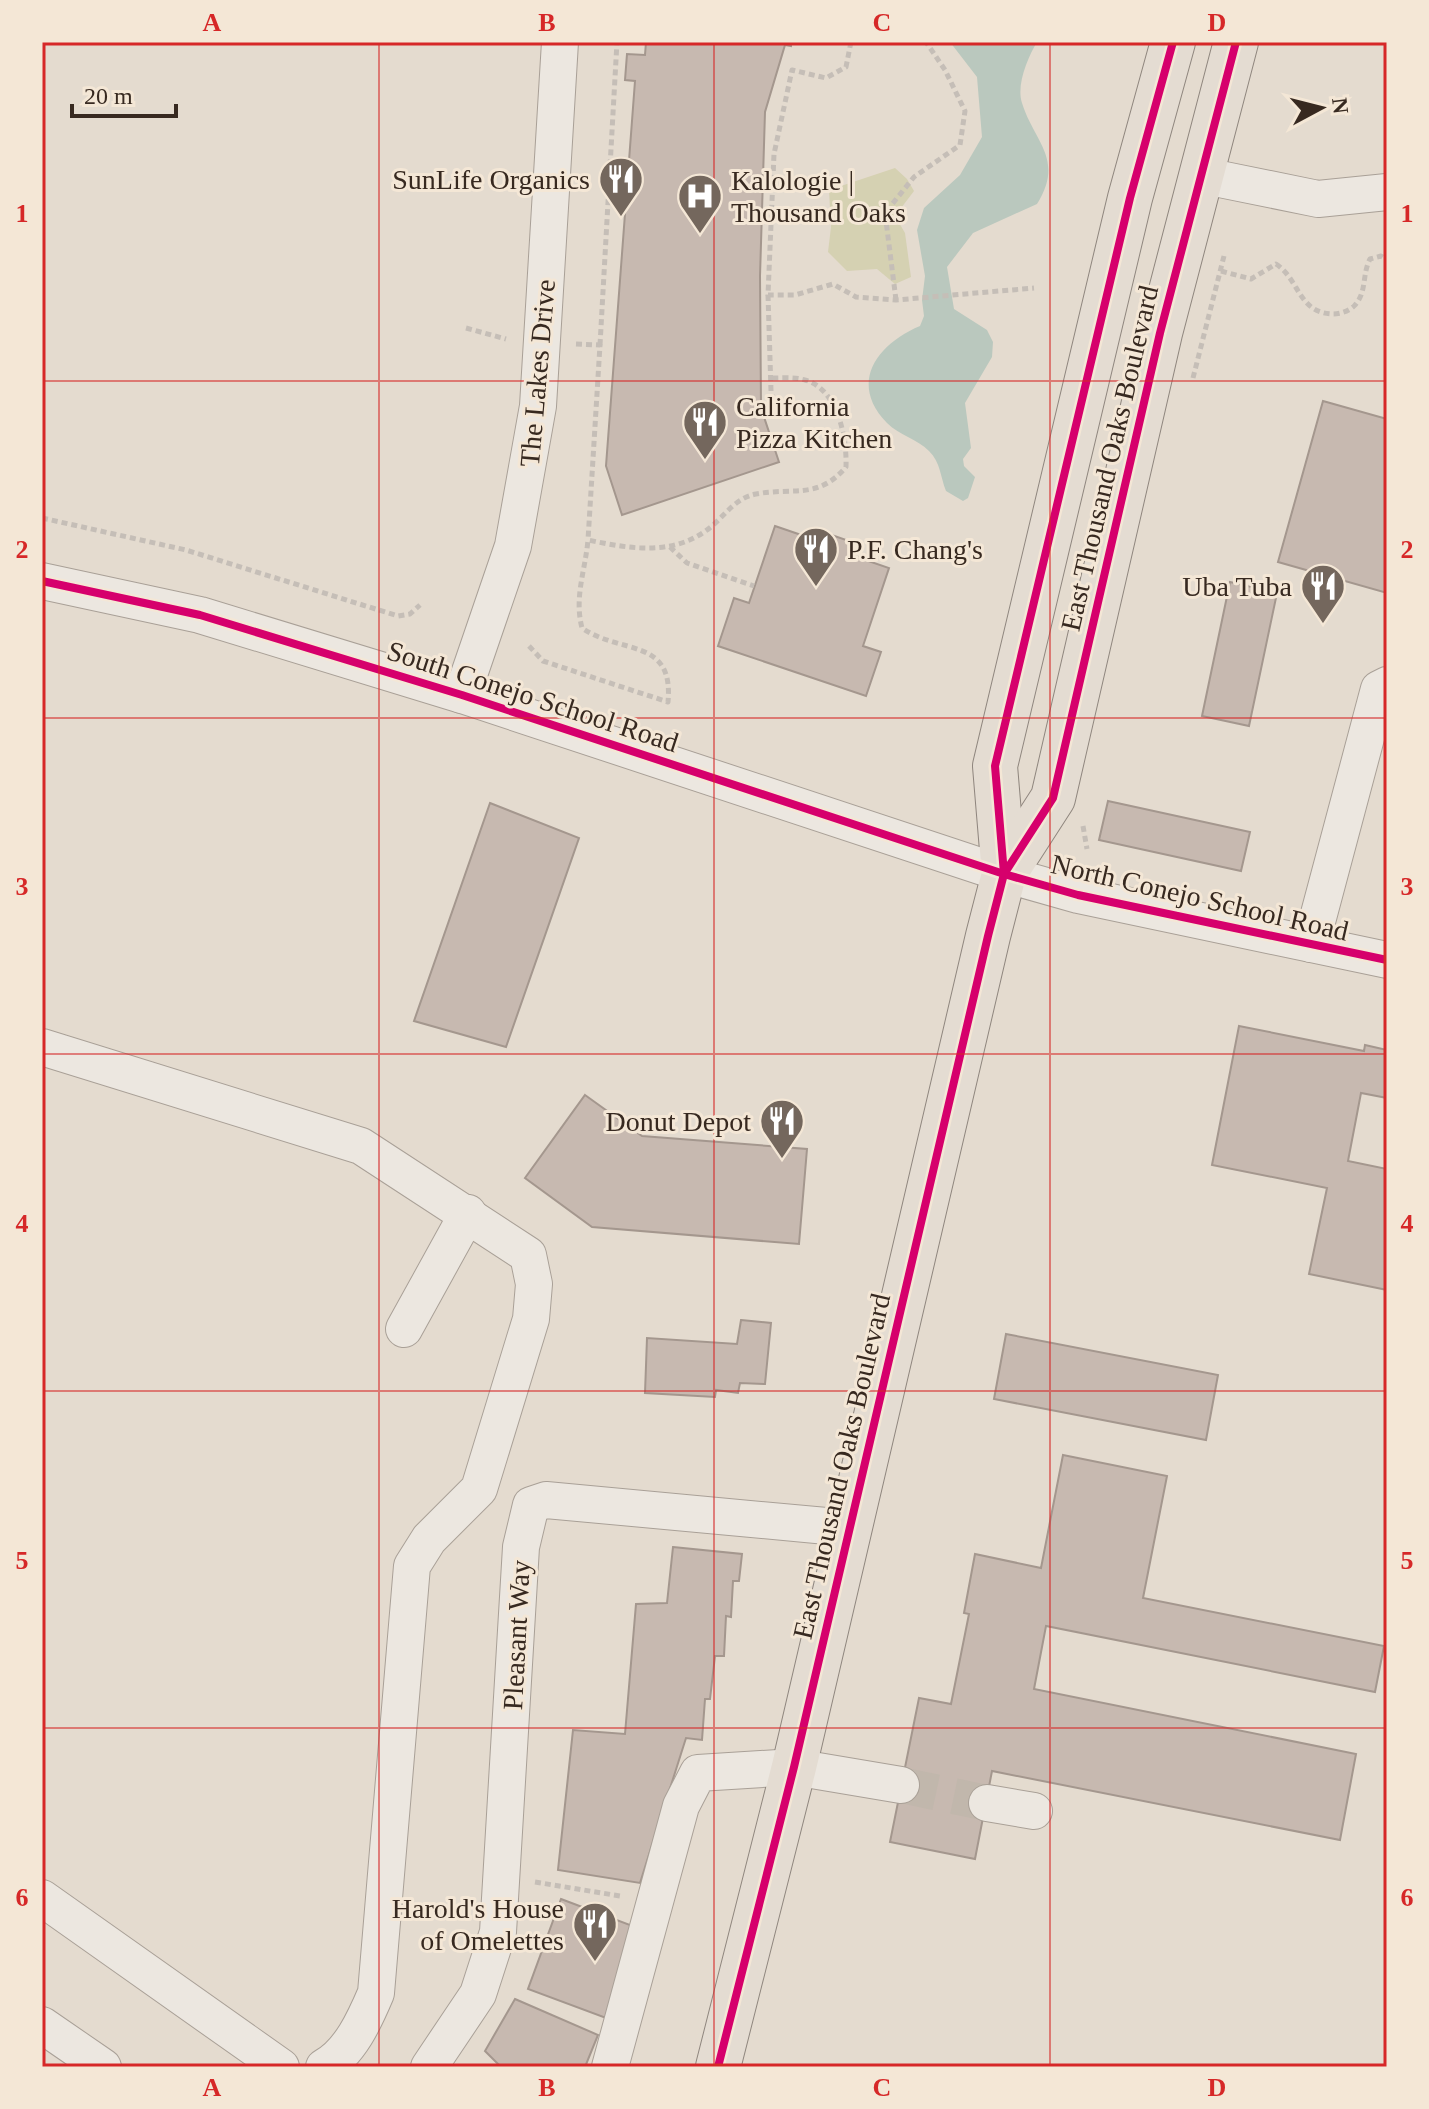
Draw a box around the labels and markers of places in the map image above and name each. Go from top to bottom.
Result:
restaurant icon: SunLife Organics [597,155,645,218]
place label: SunLife Organics [392,164,590,195]
place label: Kalologie | Thousand Oaks [731,165,906,228]
hospital icon: Kalologie | Thousand Oaks [676,172,724,235]
place label: California Pizza Kitchen [736,391,892,454]
restaurant icon: California Pizza Kitchen [681,398,729,461]
restaurant icon: P.F. Chang's [792,525,840,588]
place label: P.F. Chang's [847,534,983,565]
restaurant icon: Uba Tuba [1299,562,1347,625]
place label: Uba Tuba [1182,571,1293,602]
restaurant icon: Donut Depot [758,1097,806,1160]
place label: Donut Depot [606,1106,751,1137]
place label: Harold's House of Omelettes [392,1893,564,1956]
restaurant icon: Harold's House of Omelettes [571,1900,619,1963]

